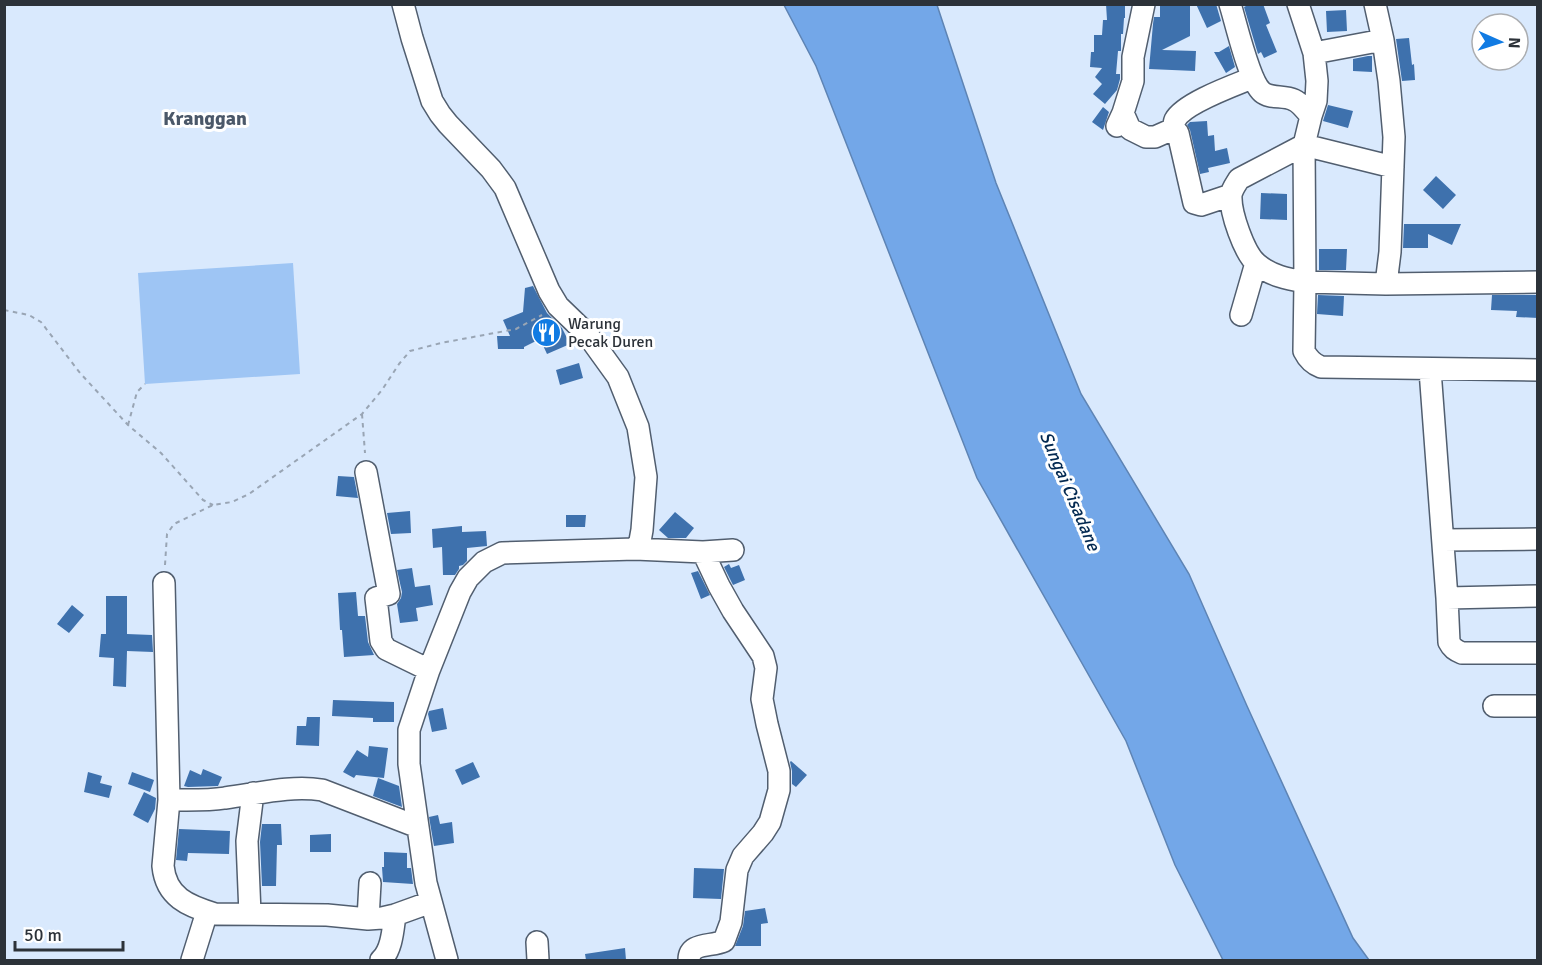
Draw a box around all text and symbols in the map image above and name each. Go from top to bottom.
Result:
north arrow [1470,12,1530,72]
text: N [1504,37,1524,49]
district label: Kranggan [163,106,247,131]
place label: Warung Pecak Duren [568,314,653,352]
restaurant icon: Warung Pecak Duren [531,317,563,349]
water label: Sungai Cisadane [1035,428,1105,555]
scale bar [15,914,123,952]
text: 50 m [24,924,62,946]

